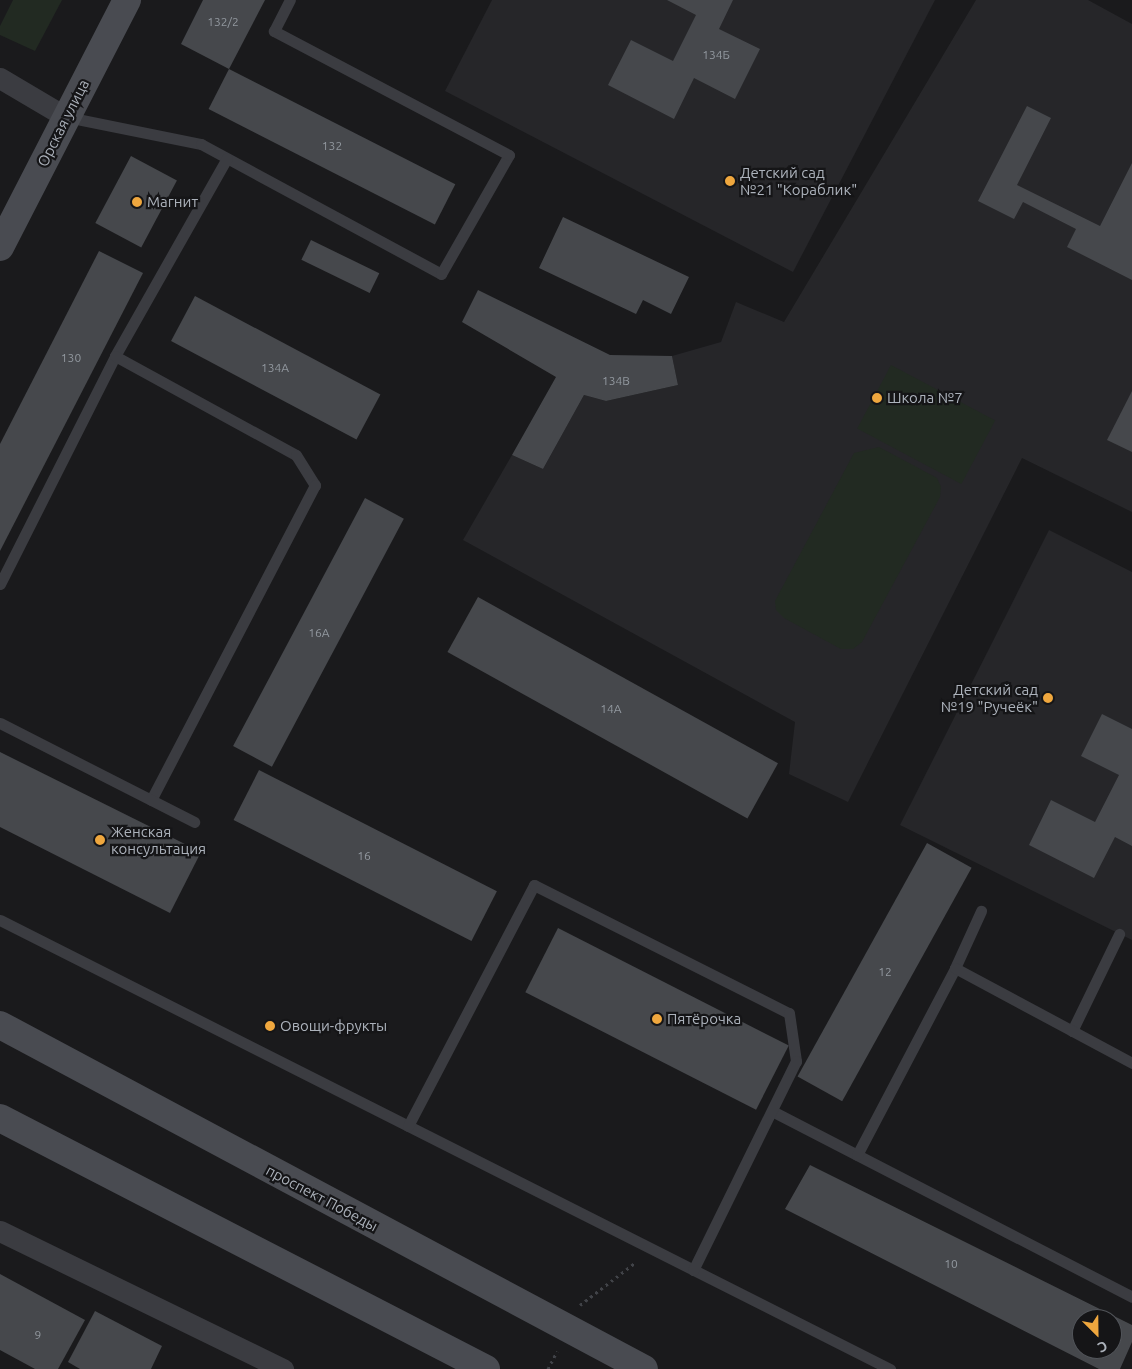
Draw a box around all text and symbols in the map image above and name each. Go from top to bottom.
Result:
house number: 132/2 [207,15,239,29]
house number: 134Б [702,48,730,62]
street label: Орская улица [33,76,93,170]
house number: 132 [322,139,342,153]
place label: Детский сад №21 "Кораблик" [740,163,857,198]
marker: Детский сад №21 "Кораблик" [724,175,736,187]
place label: Магнит [147,193,198,211]
marker: Магнит [131,196,143,208]
house number: 130 [61,351,81,365]
house number: 134А [261,361,289,375]
house number: 134В [602,374,630,388]
place label: Школа №7 [887,389,963,407]
marker: Школа №7 [871,392,883,404]
house number: 16А [308,626,330,640]
place label: Детский сад №19 "Ручеёк" [941,680,1038,715]
marker: Детский сад №19 "Ручеёк" [1042,692,1054,704]
house number: 14А [600,702,622,716]
place label: Женская консультация [111,822,206,857]
marker: Женская консультация [93,833,107,847]
house number: 16 [357,849,371,863]
house number: 12 [878,965,892,979]
place label: Пятёрочка [667,1010,741,1028]
marker: Пятёрочка [651,1013,663,1025]
place label: Овощи-фрукты [280,1017,387,1035]
marker: Овощи-фрукты [264,1020,276,1032]
street label: проспект Победы [263,1161,381,1235]
house number: 10 [944,1257,958,1271]
north arrow [1072,1309,1122,1359]
house number: 9 [35,1328,41,1342]
text: С [1095,1338,1110,1356]

